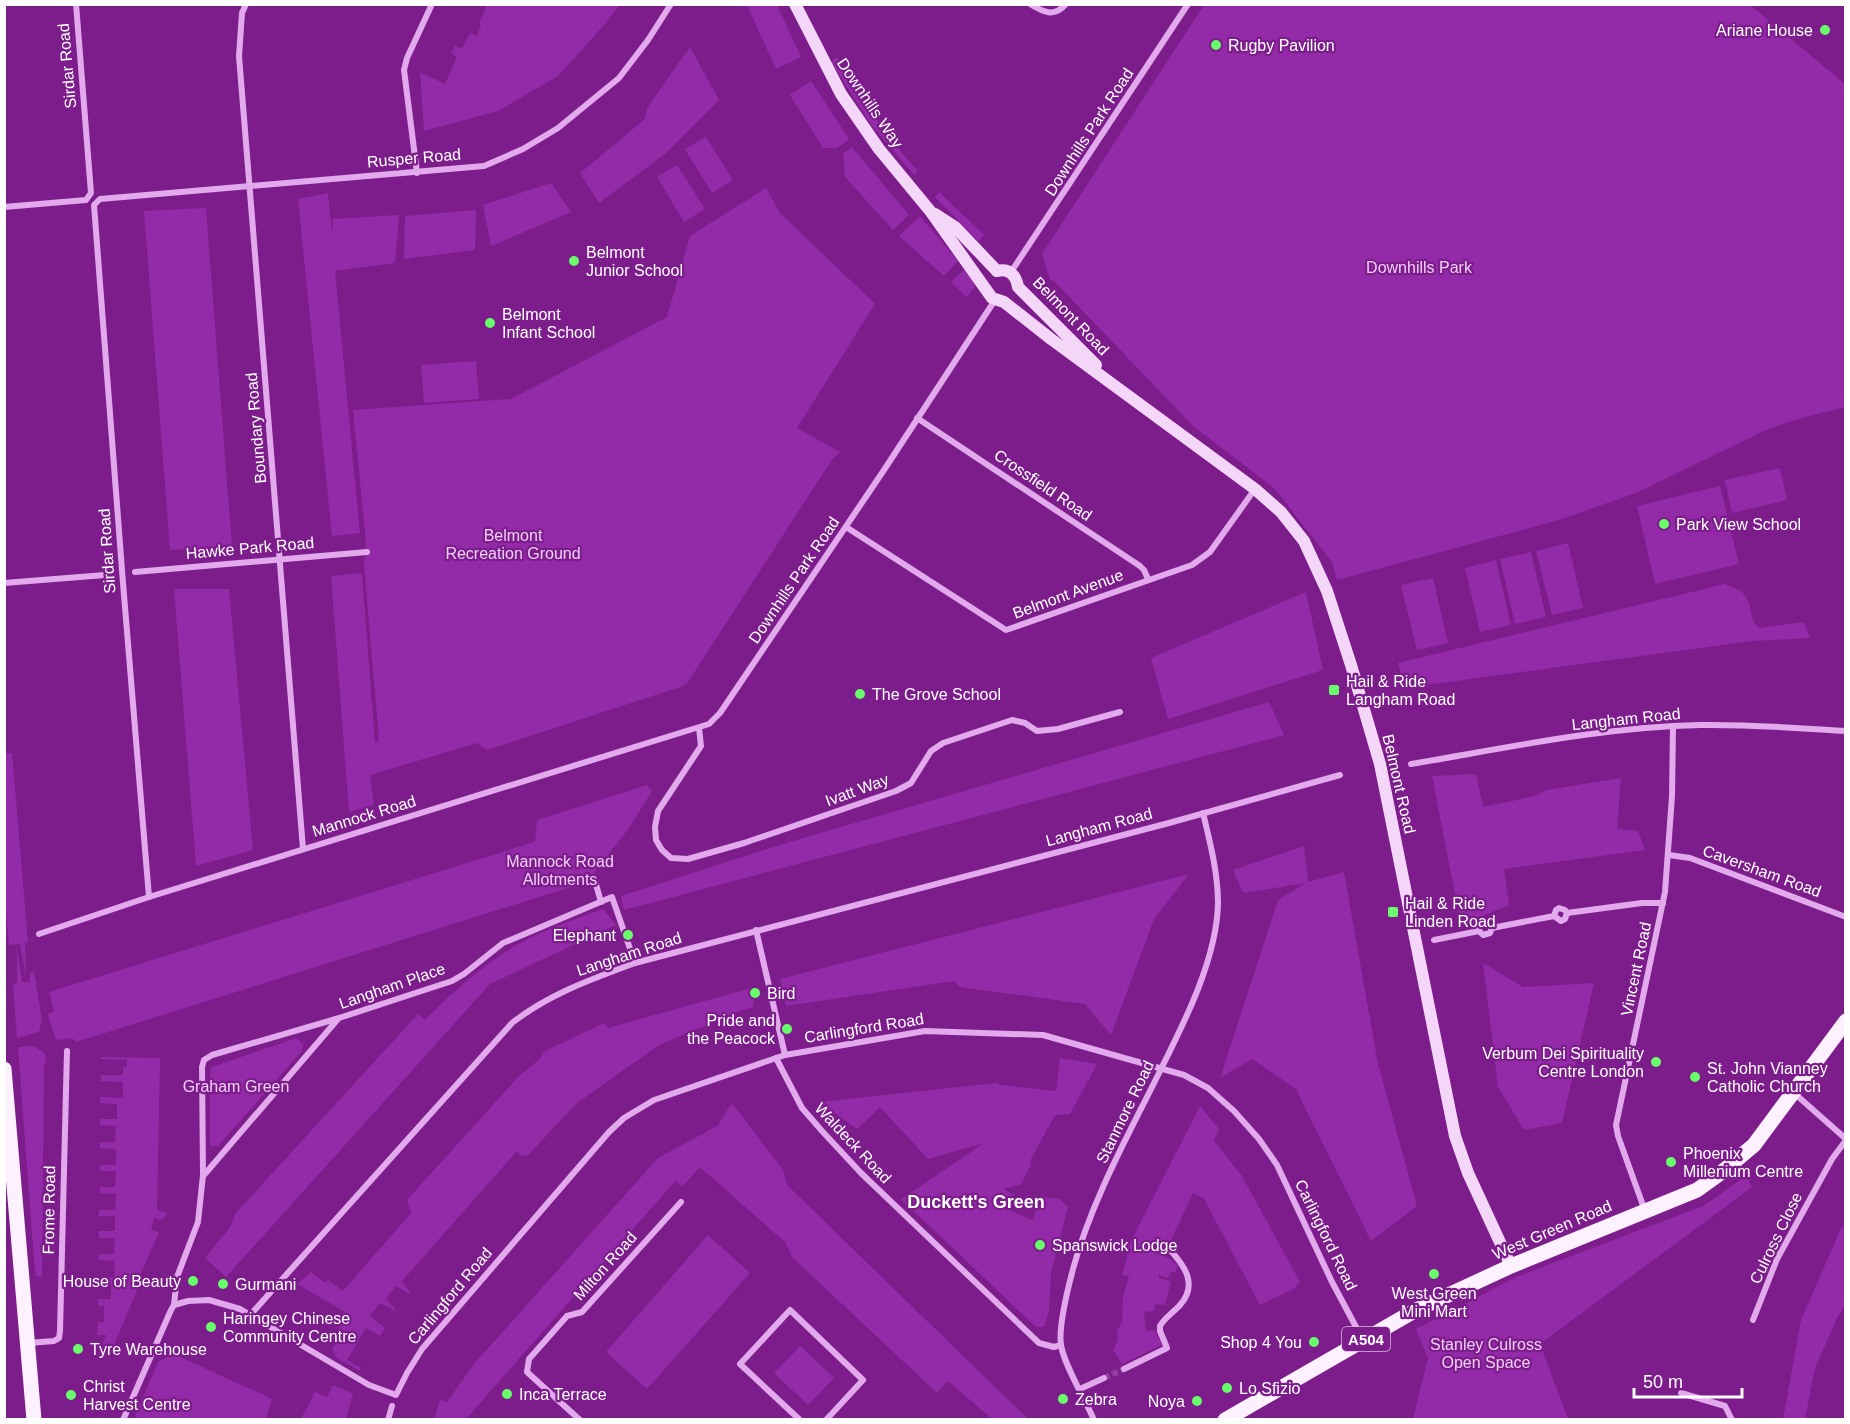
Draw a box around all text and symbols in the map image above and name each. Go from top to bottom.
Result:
place label: Ariane House [1716,22,1813,39]
street label: Sirdar Road [55,23,79,109]
marker: Ariane House [1818,23,1832,37]
place label: Rugby Pavilion [1228,37,1335,54]
marker: Rugby Pavilion [1209,38,1223,52]
street label: Downhills Way [834,55,906,151]
street label: Downhills Park Road [1041,65,1137,199]
street label: Rusper Road [366,145,462,171]
place label: Belmont Junior School [586,244,683,279]
marker: Belmont Junior School [567,254,581,268]
park label: Downhills Park [1366,259,1473,276]
street label: Belmont Road [1030,274,1112,358]
place label: Belmont Infant School [502,306,595,341]
marker: Belmont Infant School [483,316,497,330]
street label: Boundary Road [243,372,269,484]
street label: Crossfield Road [991,446,1095,524]
street label: Sirdar Road [96,508,118,594]
street label: Downhills Park Road [745,514,843,646]
place label: Park View School [1676,516,1801,533]
marker: Park View School [1657,517,1671,531]
park label: Belmont Recreation Ground [445,527,581,562]
street label: Hawke Park Road [185,534,315,562]
street label: Belmont Avenue [1010,566,1126,622]
place label: Hail & Ride Langham Road [1346,673,1455,708]
marker: Hail & Ride Langham Road [1327,683,1341,697]
place label: The Grove School [872,686,1001,703]
marker: The Grove School [853,687,867,701]
street label: Langham Road [1571,705,1681,733]
street label: Belmont Road [1379,733,1419,835]
street label: Ivatt Way [823,771,891,809]
street label: Mannock Road [310,792,418,840]
street label: Langham Road [1044,805,1154,849]
street label: Caversham Road [1701,842,1823,900]
park label: Mannock Road Allotments [506,853,614,888]
place label: Hail & Ride Linden Road [1405,895,1496,930]
marker: Hail & Ride Linden Road [1386,905,1400,919]
street label: Vincent Road [1618,920,1654,1018]
place label: Elephant [553,927,617,944]
marker: Elephant [621,928,635,942]
street label: Langham Road [574,929,684,979]
street label: Langham Place [337,960,447,1012]
place label: Bird [767,985,795,1002]
marker: Bird [748,986,762,1000]
street label: Carlingford Road [803,1010,925,1046]
place label: Pride and the Peacock [687,1012,776,1047]
marker: Pride and the Peacock [780,1022,794,1036]
place label: Verbum Dei Spirituality Centre London [1482,1045,1644,1080]
marker: Verbum Dei Spirituality Centre London [1649,1055,1663,1069]
street label: Stanmore Road [1093,1058,1157,1166]
place label: St. John Vianney Catholic Church [1707,1060,1828,1095]
marker: St. John Vianney Catholic Church [1688,1070,1702,1084]
park label: Graham Green [183,1078,289,1095]
street label: Waldeck Road [812,1099,894,1187]
place label: Phoenix Millenium Centre [1683,1145,1803,1180]
marker: Phoenix Millenium Centre [1664,1155,1678,1169]
street label: Frome Road [40,1165,58,1255]
street label: Carlingford Road [1292,1177,1360,1293]
street label: Culross Close [1747,1189,1806,1286]
district label: Duckett's Green [907,1192,1045,1212]
street label: West Green Road [1490,1197,1614,1263]
street label: Milton Road [570,1229,640,1303]
place label: Spanswick Lodge [1052,1237,1178,1254]
marker: Spanswick Lodge [1033,1238,1047,1252]
street label: Carlingford Road [405,1244,495,1348]
marker: West Green Mini Mart [1427,1267,1441,1281]
place label: House of Beauty [63,1273,181,1290]
marker: House of Beauty [186,1274,200,1288]
place label: Gurmani [235,1276,296,1293]
marker: Gurmani [216,1277,230,1291]
place label: West Green Mini Mart [1391,1285,1477,1320]
place label: Haringey Chinese Community Centre [223,1310,356,1345]
marker: Haringey Chinese Community Centre [204,1320,218,1334]
road number: A504 [1342,1327,1390,1351]
place label: Shop 4 You [1220,1334,1302,1351]
marker: Shop 4 You [1307,1335,1321,1349]
park label: Stanley Culross Open Space [1430,1336,1542,1371]
place label: Tyre Warehouse [90,1341,207,1358]
marker: Tyre Warehouse [71,1342,85,1356]
scale bar [1634,1361,1742,1399]
text: 50 m [1643,1372,1683,1392]
place label: Christ Harvest Centre [83,1378,191,1413]
place label: Lo Sfizio [1239,1380,1300,1397]
marker: Lo Sfizio [1220,1381,1234,1395]
place label: Inca Terrace [519,1386,607,1403]
marker: Inca Terrace [500,1387,514,1401]
marker: Christ Harvest Centre [64,1388,78,1402]
place label: Zebra [1075,1391,1117,1408]
marker: Zebra [1056,1392,1070,1406]
place label: Noya [1148,1393,1185,1410]
marker: Noya [1190,1394,1204,1408]

